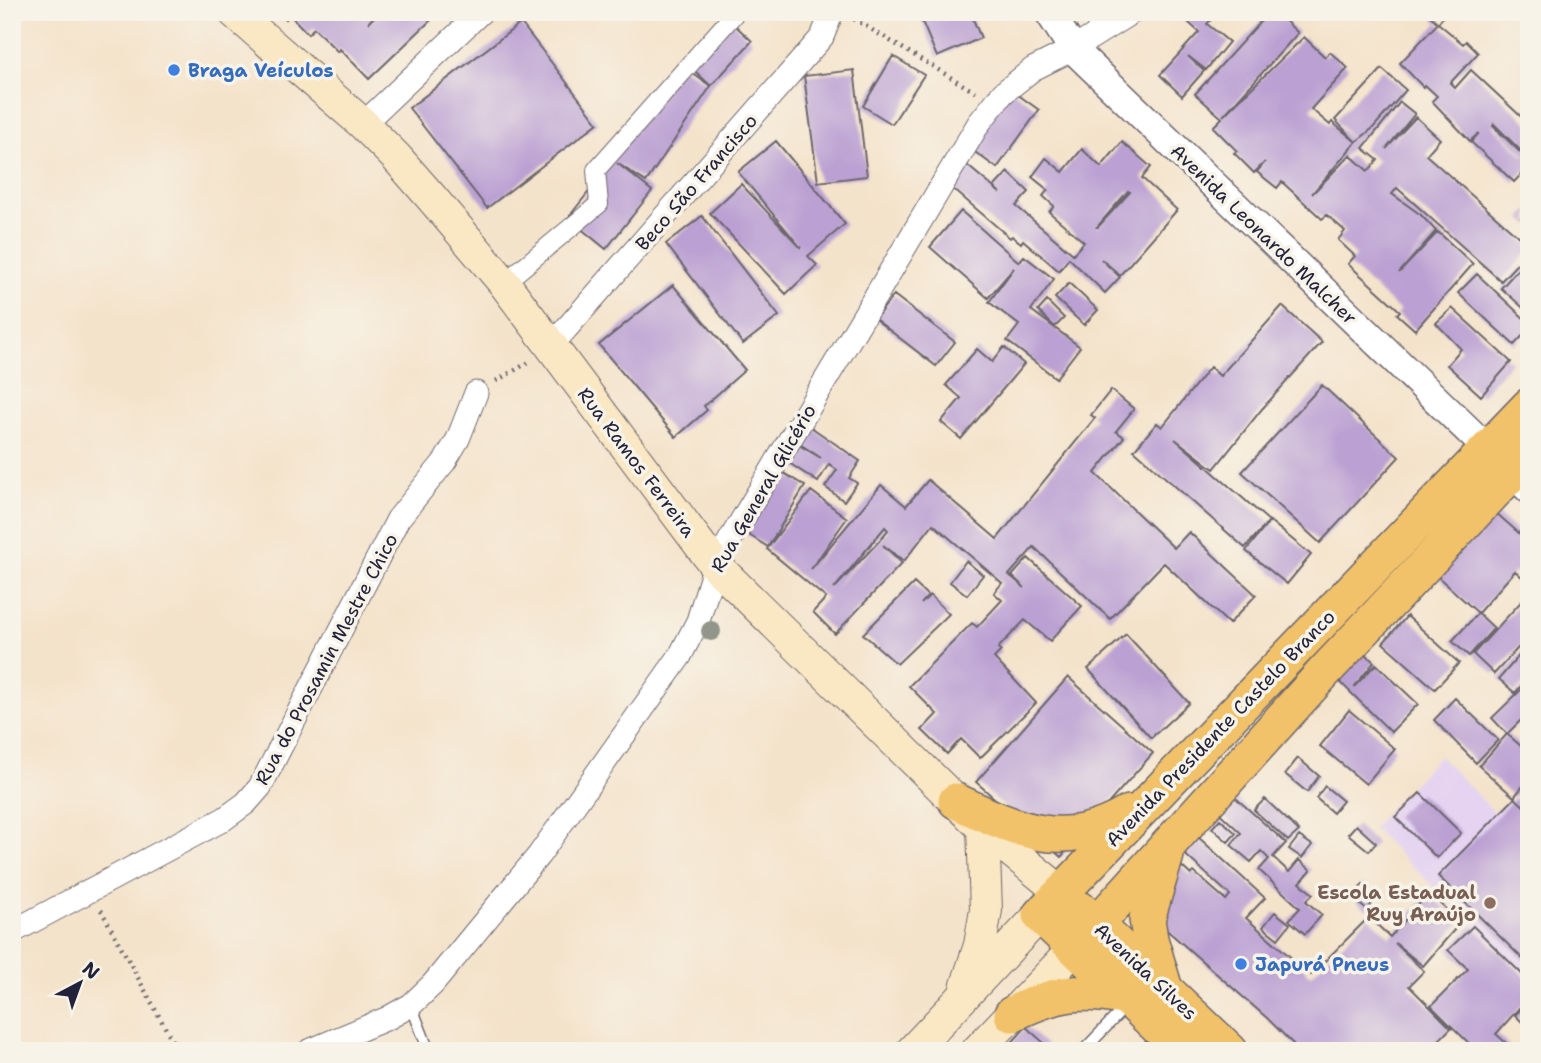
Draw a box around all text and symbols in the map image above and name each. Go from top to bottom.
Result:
place label: Braga Veículos [188,58,334,83]
marker: Braga Veículos [166,62,182,78]
street label: Beco São Francisco [630,109,763,256]
street label: Avenida Leonardo Malcher [1165,139,1362,330]
street label: Rua Ramos Ferreira [572,382,701,542]
street label: Rua General Glicério [705,400,822,577]
street label: Rua do Prosamin Mestre Chico [249,529,404,789]
street label: Avenida Presidente Castelo Branco [1100,605,1340,852]
place label: Escola Estadual Ruy Araújo [1317,880,1476,927]
marker: Escola Estadual Ruy Araújo [1482,895,1498,911]
street label: Avenida Silves [1089,917,1202,1025]
north arrow [46,948,116,1018]
place label: Japurá Pneus [1255,952,1389,977]
text: N [77,956,105,985]
marker: Japurá Pneus [1233,956,1249,972]

